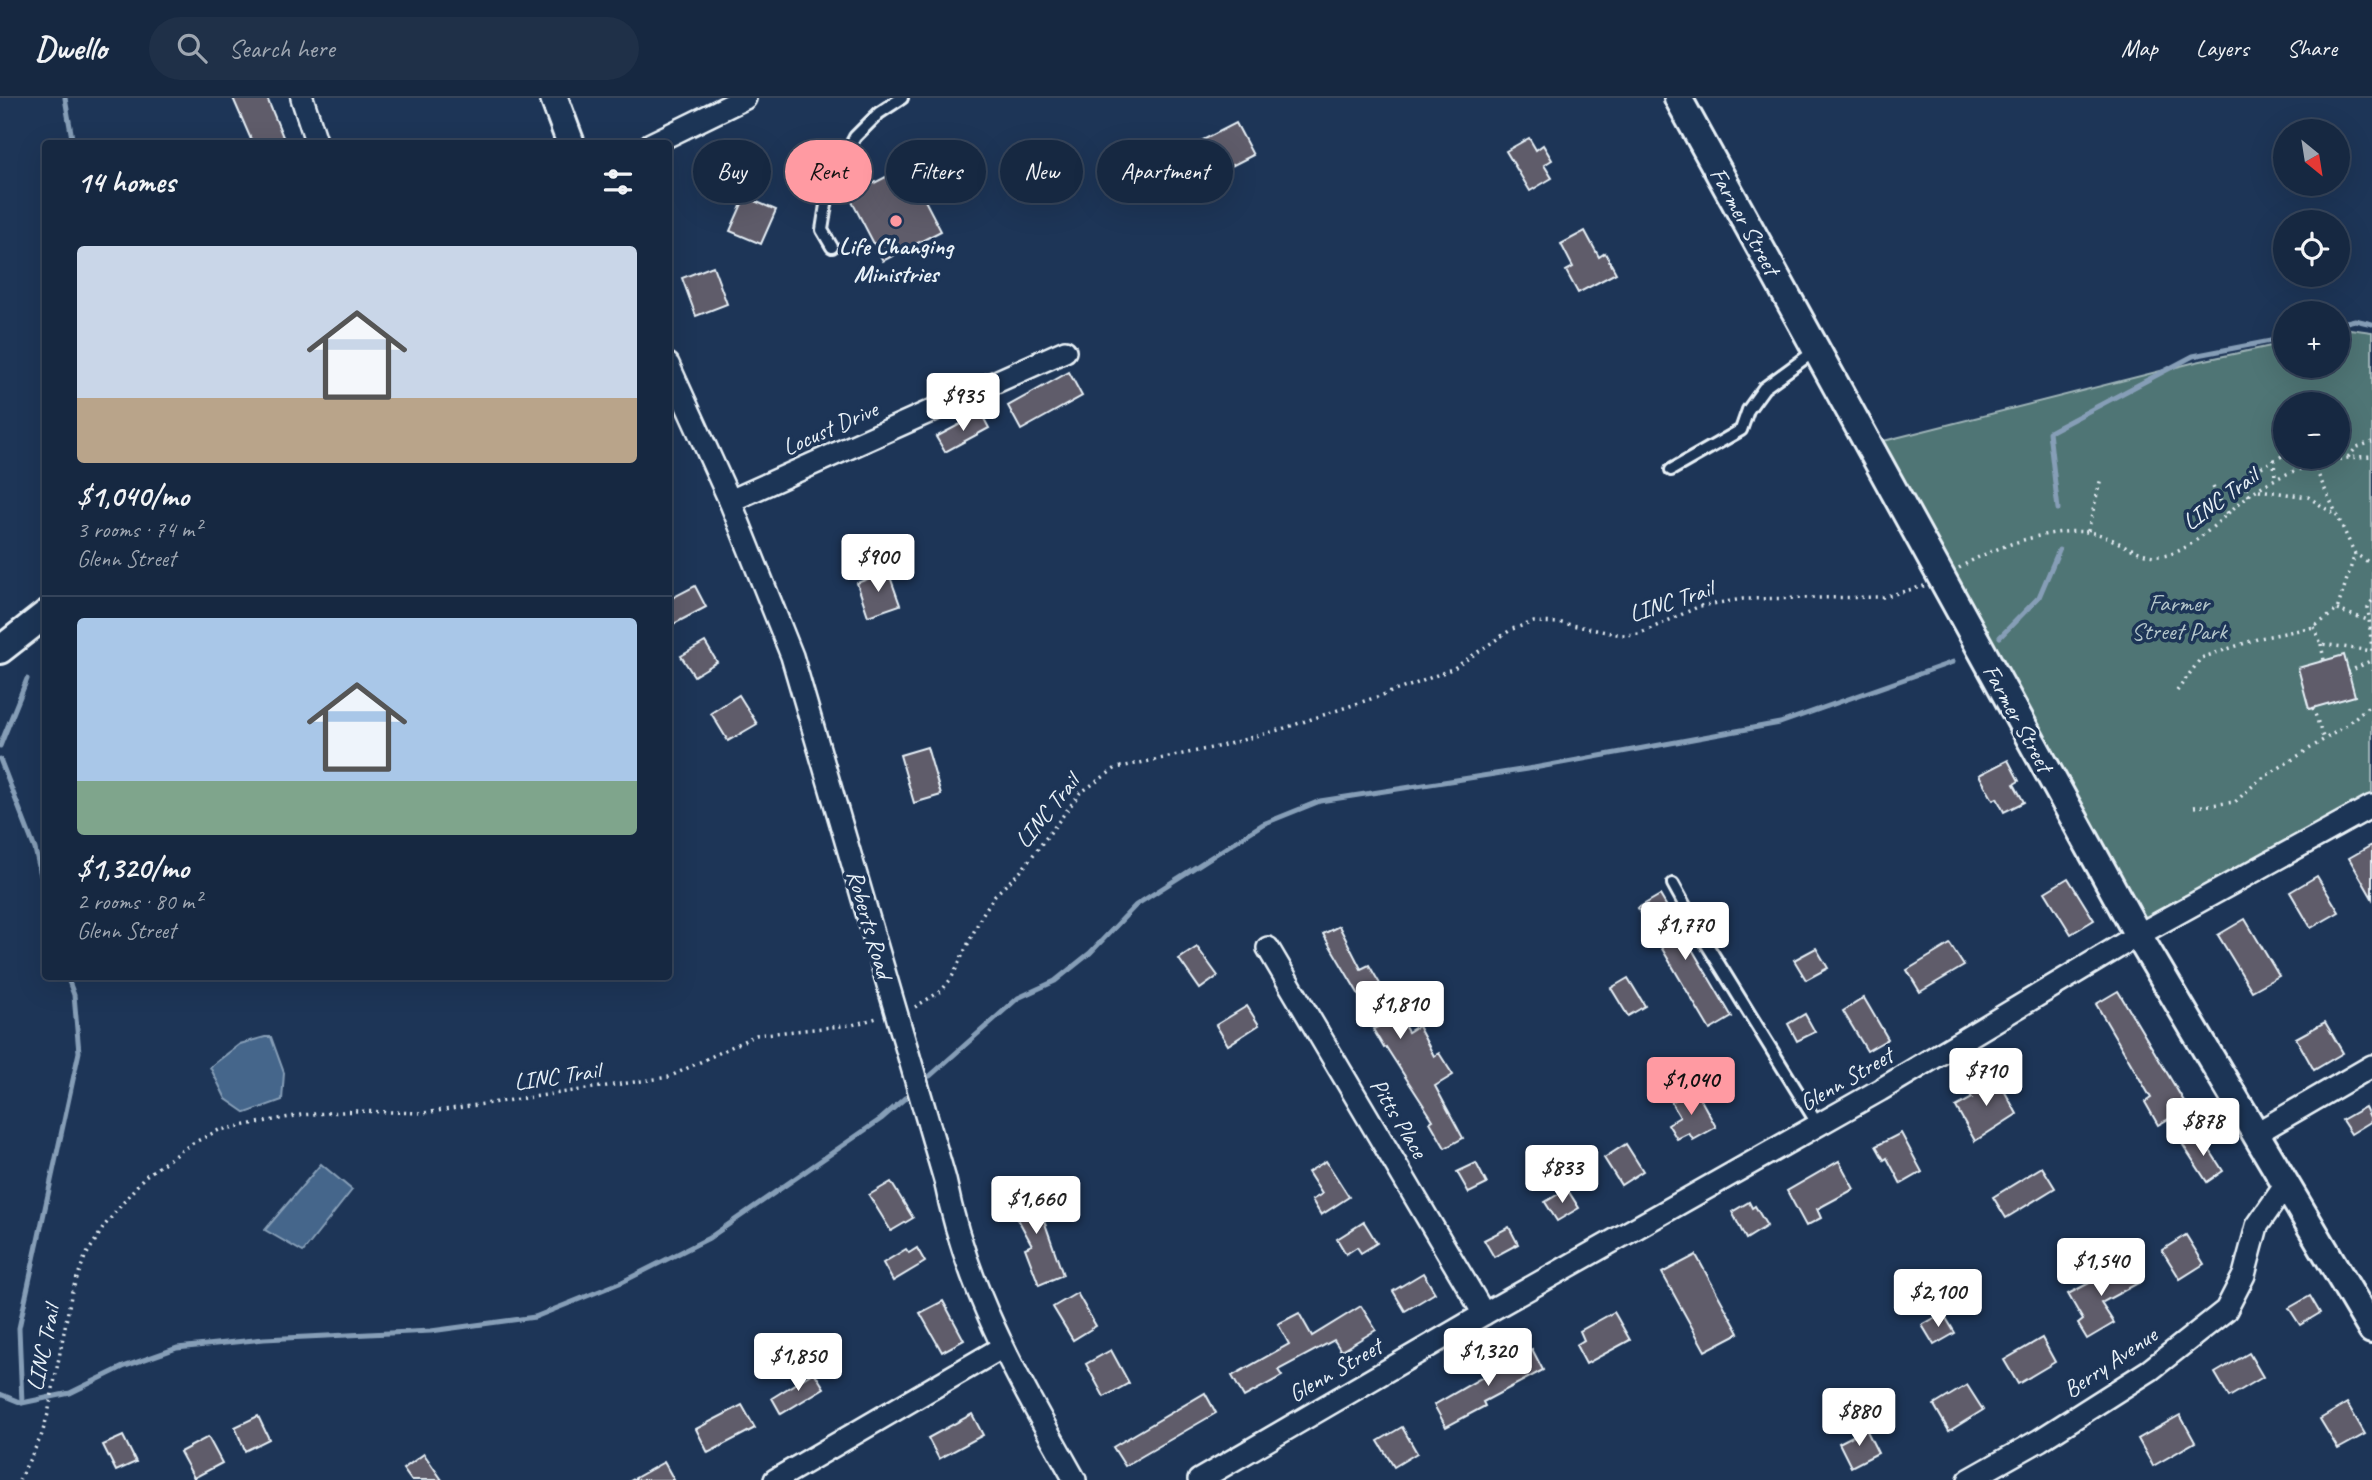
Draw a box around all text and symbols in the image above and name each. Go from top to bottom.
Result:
search box [149,17,639,80]
text: Dwello [35,27,107,69]
icon: search [173,29,211,67]
text: Search here [229,32,335,65]
text: Map [2121,33,2158,63]
text: Layers [2196,33,2249,63]
text: Share [2287,33,2337,63]
north arrow [2273,119,2350,196]
map controls [2273,119,2350,469]
chip: Buy [693,140,771,203]
chip: Rent [785,140,872,203]
chip: Filters [886,140,986,203]
chip: New [1000,140,1083,203]
chip: Apartment [1097,140,1233,203]
street label: Farmer Street [1703,162,1788,283]
text: 14 homes [77,163,175,201]
icon: filters [599,163,637,201]
button: locate [2273,210,2350,287]
marker: Life Changing Ministries [888,213,904,229]
place label: Life Changing Ministries [839,231,955,289]
icon: home [294,292,420,418]
button: + [2273,301,2350,378]
pin: $935 [922,374,1004,433]
text: $935 [943,381,983,410]
button: − [2273,392,2350,469]
street label: Locust Drive [778,393,884,462]
street label: LINC Trail [2176,459,2267,537]
text: $1,040/mo [77,477,189,515]
text: 3 rooms · 74 m² [77,515,201,544]
pin: $900 [837,534,919,594]
text: $900 [857,542,899,571]
text: Glenn Street [77,544,176,573]
street label: LINC Trail [1625,572,1720,629]
park label: Farmer Street Park [2131,588,2229,646]
street label: Farmer Street [1976,659,2061,780]
icon: home [294,664,420,790]
street label: LINC Trail [1008,765,1088,854]
text: $1,320/mo [77,849,189,887]
street label: Roberts Road [840,867,901,985]
text: 2 rooms · 80 m² [77,887,201,916]
pin: $1,770 [1628,902,1742,962]
text: $1,770 [1657,910,1713,939]
text: Glenn Street [77,916,176,945]
pin: $1,810 [1343,982,1457,1041]
text: $1,810 [1372,989,1428,1018]
street label: Glenn Street [1794,1039,1901,1118]
pin: $710 [1945,1048,2027,1108]
street label: LINC Trail [512,1055,606,1097]
text: $710 [1965,1056,2007,1085]
pin: $1,040 [1634,1058,1748,1117]
text: $1,040 [1663,1065,1719,1094]
street label: Pitts Place [1364,1073,1436,1165]
pin: $878 [2162,1098,2244,1158]
text: $878 [2182,1106,2224,1135]
pin: $833 [1521,1146,1603,1205]
text: $833 [1541,1153,1583,1182]
pin: $1,660 [979,1176,1093,1236]
text: $1,660 [1007,1184,1065,1213]
pin: $1,540 [2044,1238,2158,1298]
text: $1,540 [2073,1246,2129,1275]
pin: $2,100 [1881,1270,1995,1329]
text: $2,100 [1910,1277,1966,1306]
street label: LINC Trail [19,1299,67,1393]
street label: Berry Avenue [2057,1319,2164,1404]
pin: $1,320 [1431,1328,1545,1388]
street label: Glenn Street [1283,1330,1390,1409]
pin: $1,850 [741,1334,855,1393]
text: $1,320 [1460,1336,1516,1365]
text: $1,850 [770,1341,826,1370]
pin: $880 [1818,1388,1900,1448]
text: $880 [1838,1396,1880,1425]

